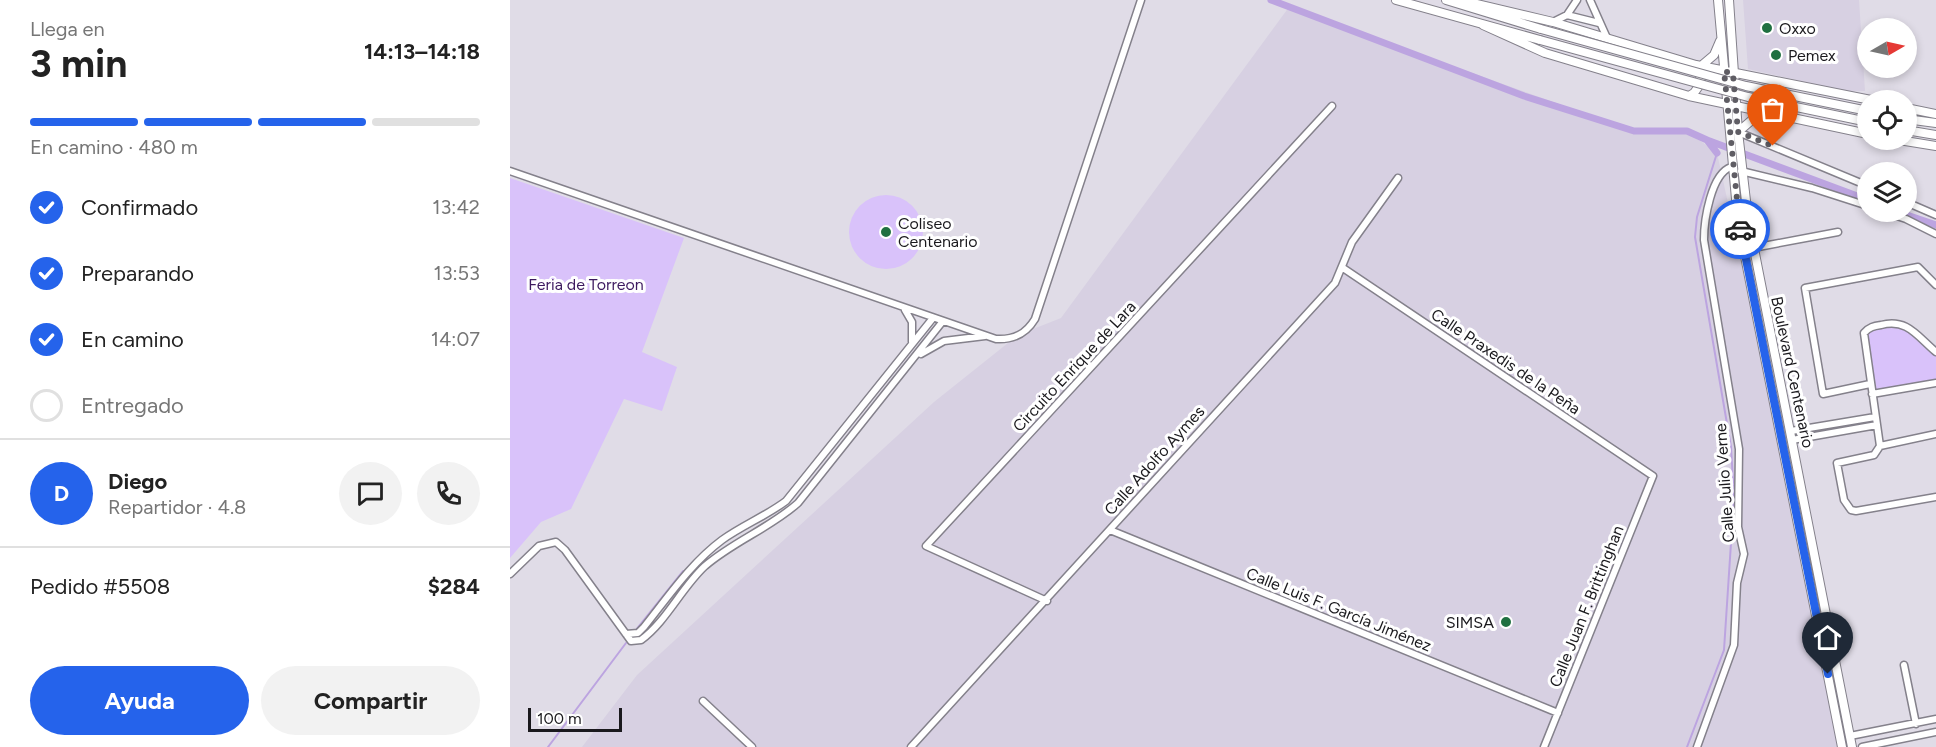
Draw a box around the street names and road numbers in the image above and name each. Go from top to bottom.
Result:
street label: Boulevard Centenario [1767,295,1818,450]
street label: Circuito Enrique de Lara [1009,297,1140,436]
street label: Calle Praxedis de la Peña [1428,304,1584,418]
street label: Calle Adolfo Aymes [1100,402,1208,519]
street label: Calle Julio Verne [1711,423,1738,543]
street label: Calle Juan F. Brittinghan [1545,523,1628,690]
street label: Calle Luis F. García Jiménez [1244,564,1434,655]

